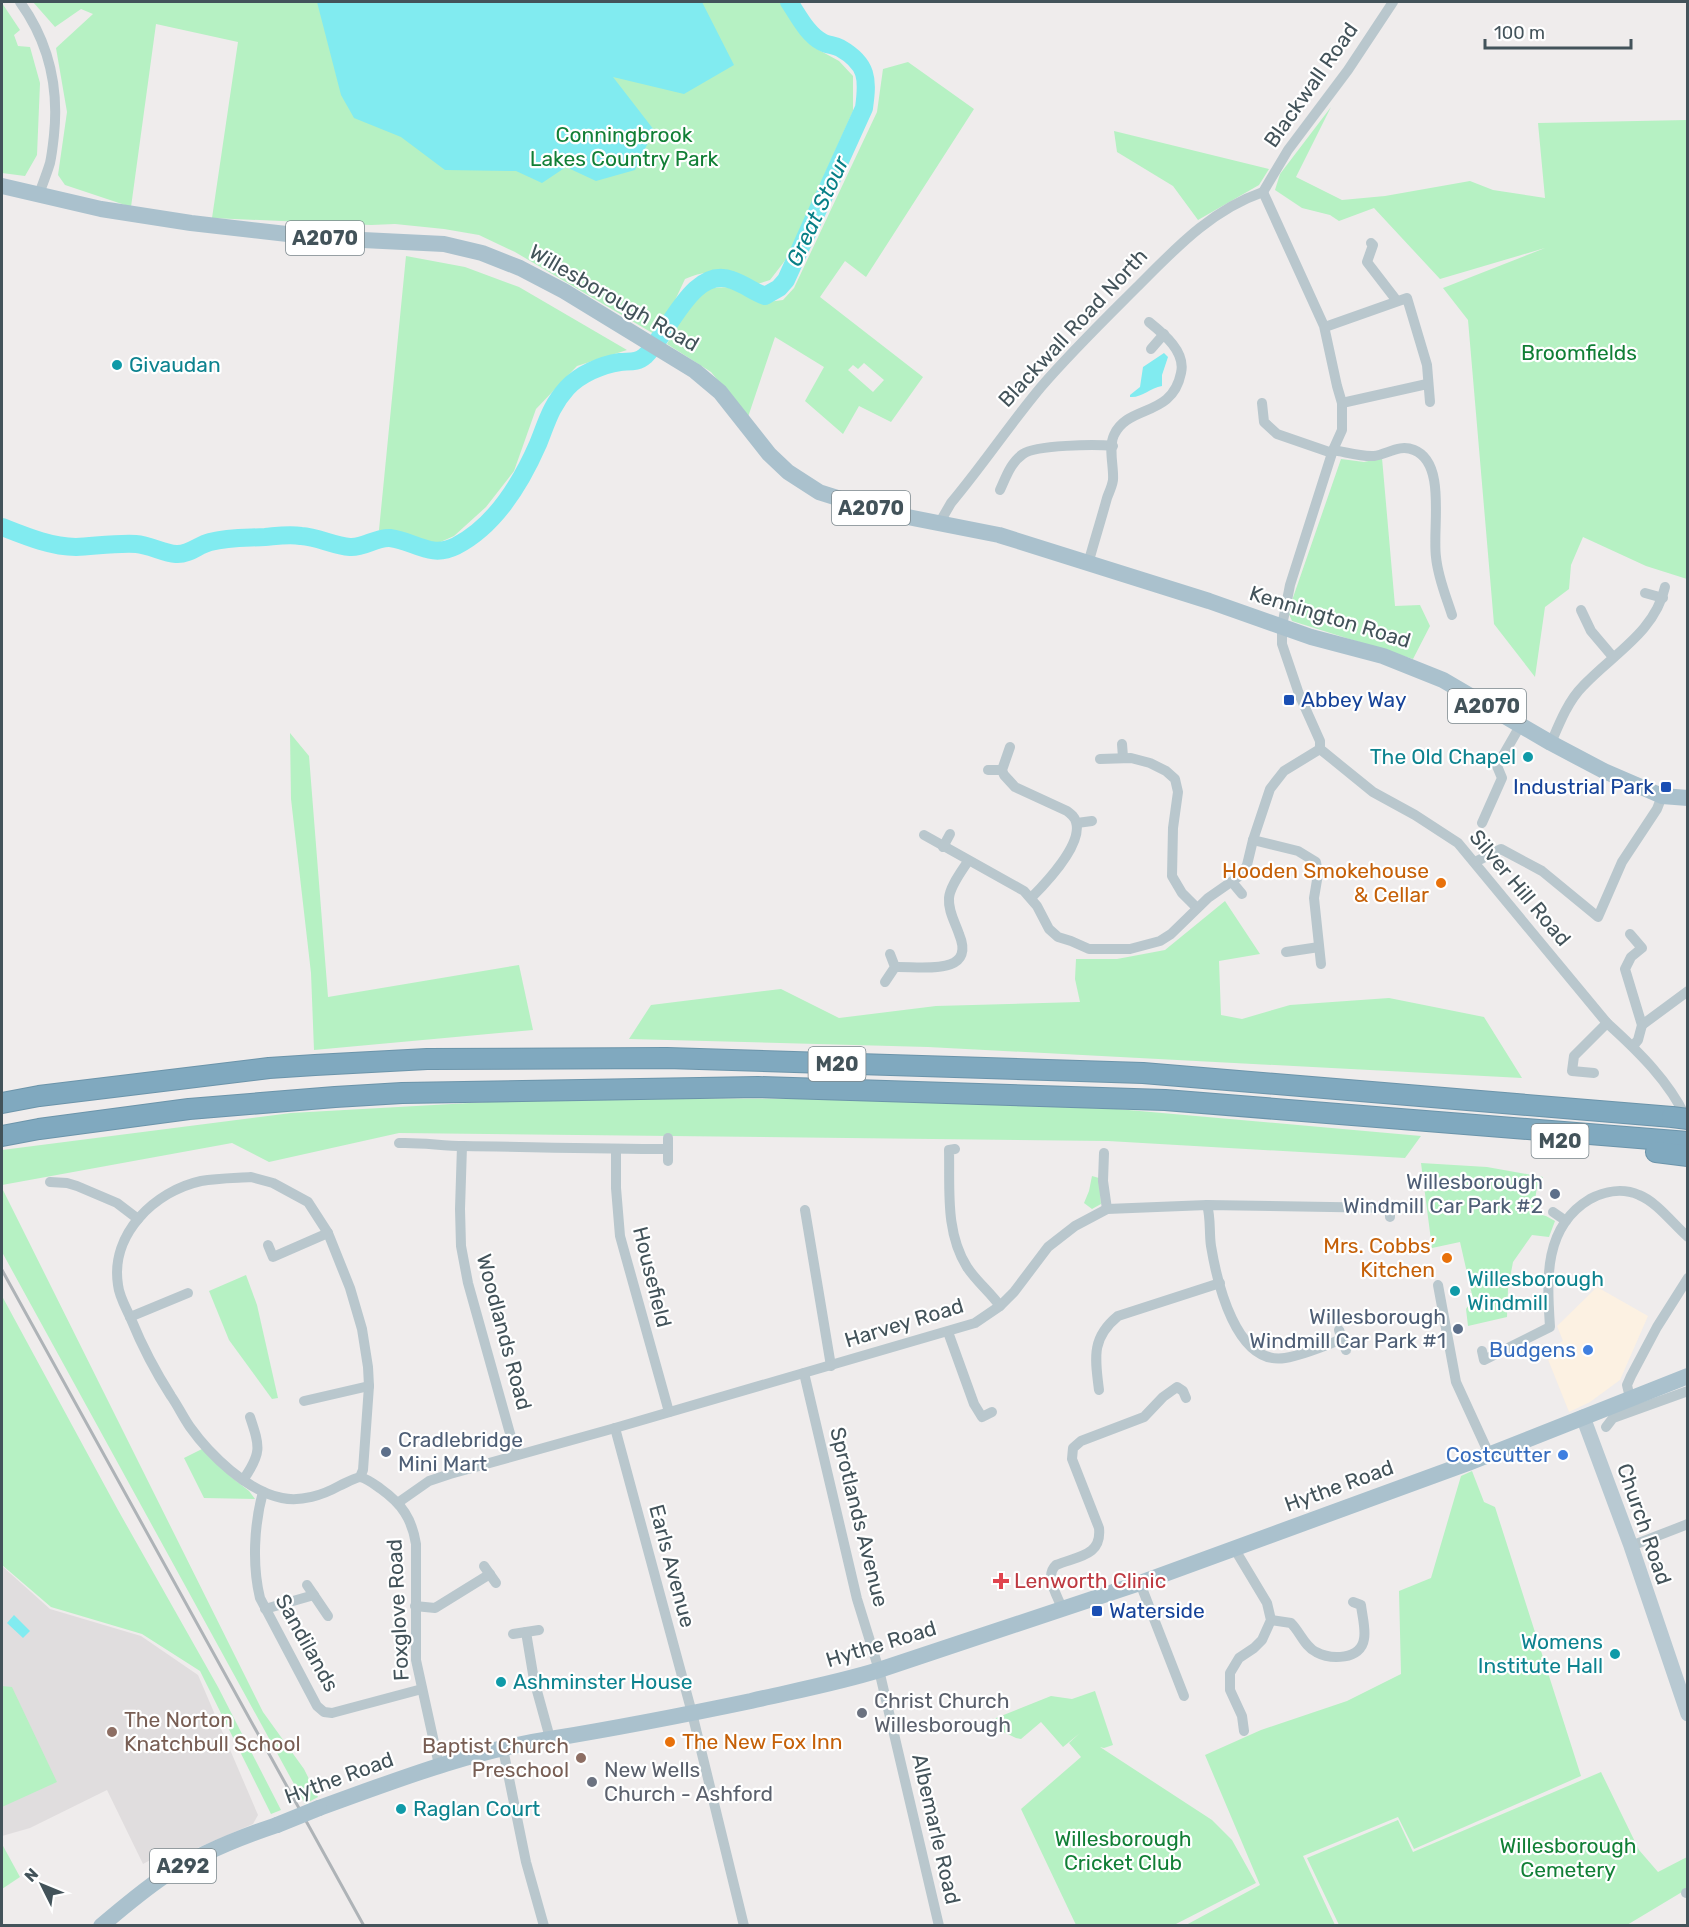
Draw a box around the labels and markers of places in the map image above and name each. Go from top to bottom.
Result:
place label: Givaudan [129,352,221,377]
marker: Givaudan [110,358,124,372]
place label: Abbey Way [1301,687,1407,712]
marker: Abbey Way [1282,693,1296,707]
place label: The Old Chapel [1370,744,1516,769]
marker: The Old Chapel [1521,750,1535,764]
place label: Industrial Park [1513,774,1654,799]
marker: Industrial Park [1659,780,1673,794]
place label: Hooden Smokehouse & Cellar [1222,858,1429,907]
marker: Hooden Smokehouse & Cellar [1434,876,1448,890]
place label: Willesborough Windmill Car Park #2 [1343,1169,1543,1218]
marker: Willesborough Windmill Car Park #2 [1548,1187,1562,1201]
place label: Mrs. Cobbs’ Kitchen [1323,1233,1435,1282]
marker: Mrs. Cobbs’ Kitchen [1440,1251,1454,1265]
place label: Willesborough Windmill [1467,1266,1604,1315]
marker: Willesborough Windmill [1448,1284,1462,1298]
place label: Willesborough Windmill Car Park #1 [1249,1304,1446,1353]
marker: Willesborough Windmill Car Park #1 [1451,1322,1465,1336]
place label: Budgens [1489,1337,1576,1362]
marker: Budgens [1581,1343,1595,1357]
place label: Cradlebridge Mini Mart [398,1427,523,1476]
place label: Costcutter [1446,1442,1551,1467]
marker: Cradlebridge Mini Mart [379,1445,393,1459]
marker: Costcutter [1556,1448,1570,1462]
place label: Lenworth Clinic [1014,1568,1166,1593]
marker: Lenworth Clinic [992,1572,1010,1590]
place label: Waterside [1109,1598,1205,1623]
marker: Waterside [1090,1604,1104,1618]
place label: Womens Institute Hall [1478,1629,1603,1678]
marker: Womens Institute Hall [1608,1647,1622,1661]
place label: Ashminster House [513,1669,693,1694]
marker: Ashminster House [494,1675,508,1689]
place label: Christ Church Willesborough [874,1688,1011,1737]
marker: Christ Church Willesborough [855,1706,869,1720]
place label: The Norton Knatchbull School [124,1707,301,1756]
marker: The Norton Knatchbull School [105,1725,119,1739]
place label: The New Fox Inn [682,1729,842,1754]
place label: Baptist Church Preschool [422,1733,569,1782]
marker: The New Fox Inn [663,1735,677,1749]
marker: Baptist Church Preschool [574,1751,588,1765]
place label: New Wells Church - Ashford [604,1757,773,1806]
marker: New Wells Church - Ashford [585,1775,599,1789]
place label: Raglan Court [413,1796,540,1821]
marker: Raglan Court [394,1802,408,1816]

